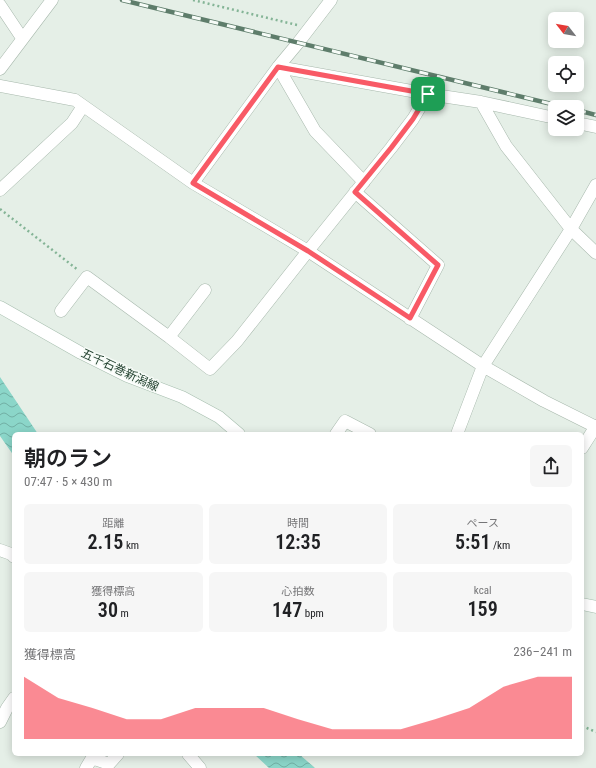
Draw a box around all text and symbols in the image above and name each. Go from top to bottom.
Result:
north arrow [548,12,584,48]
map controls [548,12,584,136]
button: locate [548,56,584,92]
pin [411,77,445,111]
icon: arrive [417,83,439,105]
button: layers [548,100,584,136]
street label: 五千石巻新潟線 [79,346,161,394]
button: share [530,445,572,487]
text: 朝のラン [24,446,112,471]
text: 07:47 · 5 × 430 m [24,474,112,489]
text: 距離 [102,517,124,530]
text: 時間 [287,517,309,530]
text: ペース [466,517,499,530]
text: 2.15 [88,530,123,554]
text: 12:35 [275,530,321,554]
text: 5:51 [455,530,490,554]
text: km [123,539,139,552]
text: /km [490,539,510,552]
text: kcal [474,584,492,597]
text: 獲得標高 [91,585,135,598]
text: 心拍数 [281,585,314,598]
text: 159 [468,597,498,621]
text: 30 [98,598,118,622]
text: 147 [272,598,302,622]
text: m [118,607,129,620]
text: bpm [302,607,324,620]
text: 236–241 m [513,644,572,659]
text: 獲得標高 [24,647,76,662]

